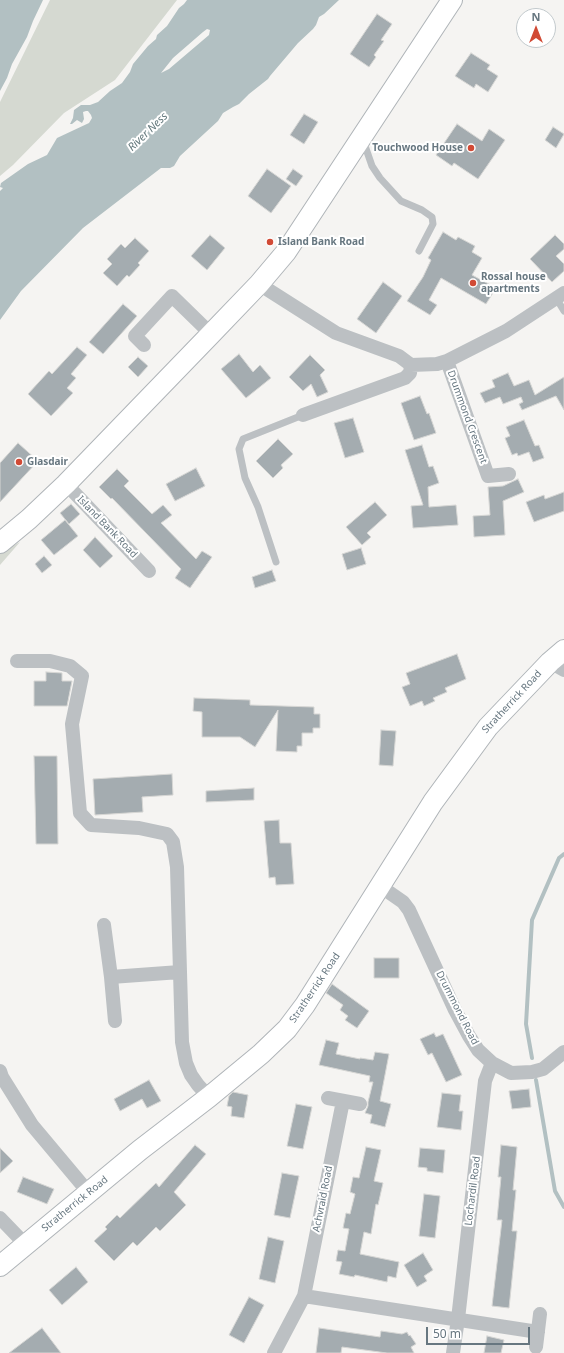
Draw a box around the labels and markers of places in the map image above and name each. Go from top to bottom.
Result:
place label: Touchwood House [372,142,463,154]
marker: Touchwood House [466,143,476,153]
place label: Island Bank Road [278,236,364,248]
marker: Island Bank Road [265,237,275,247]
place label: Rossal house apartments [481,271,546,294]
marker: Rossal house apartments [468,278,478,288]
place label: Glasdair [27,456,68,468]
marker: Glasdair [14,457,24,467]

